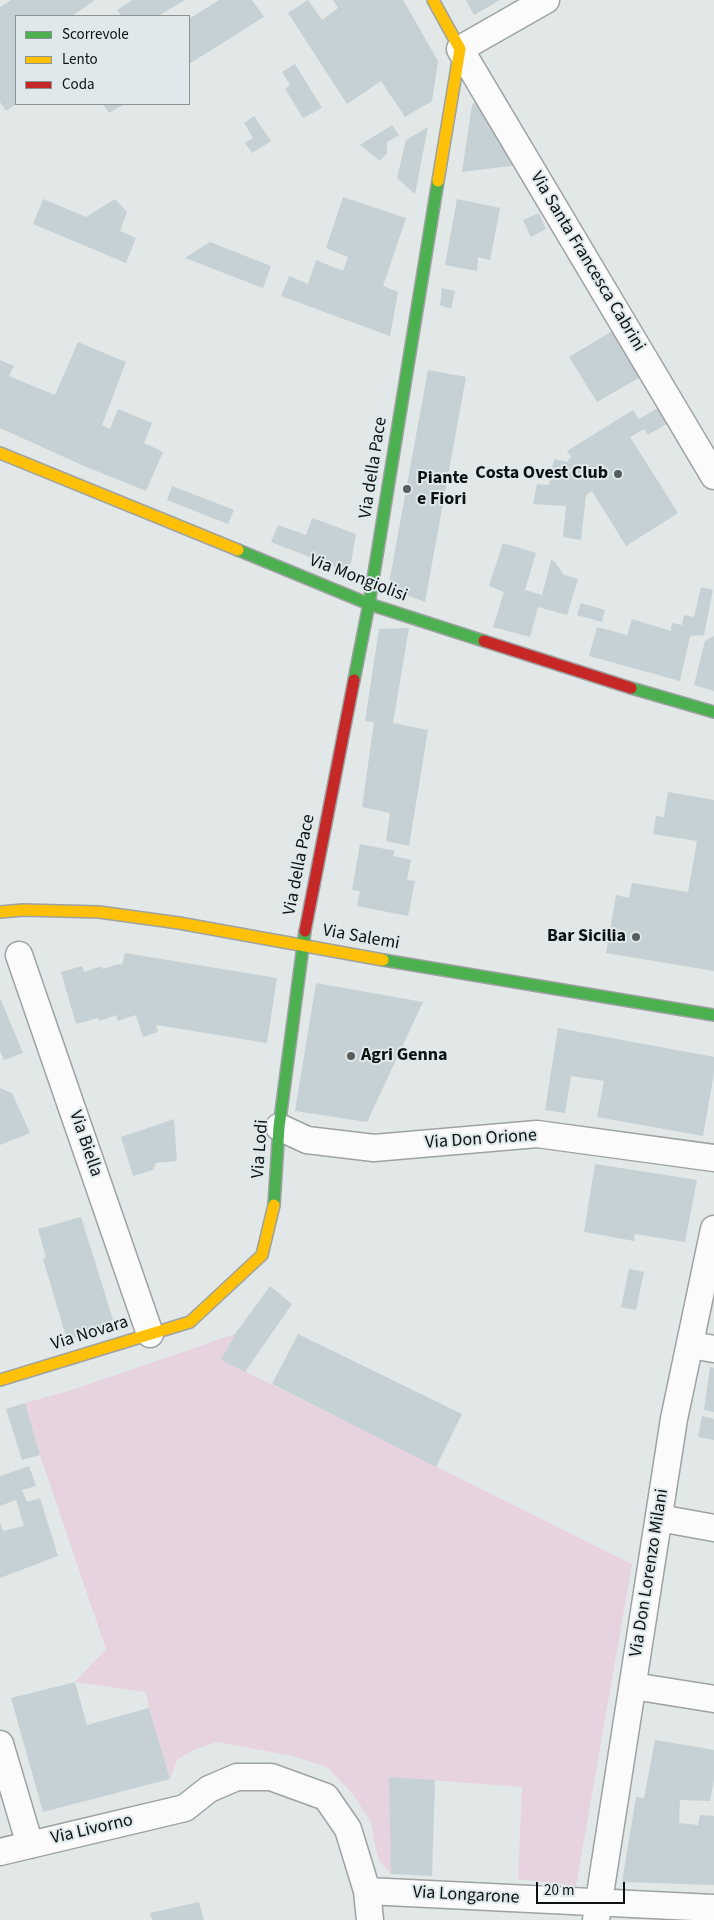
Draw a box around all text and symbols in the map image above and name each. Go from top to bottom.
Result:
legend [15,15,190,105]
text: Scorrevole [62,24,129,45]
text: Lento [62,49,98,70]
text: Coda [62,74,95,95]
street label: Via Santa Francesca Cabrini [525,168,649,356]
street label: Via della Pace [355,416,393,520]
place label: Costa Ovest Club [475,463,608,485]
place label: Piante e Fiori [417,468,468,510]
marker: Costa Ovest Club [612,468,624,480]
marker: Piante e Fiori [401,483,413,495]
street label: Via Mongiolisi [306,550,410,608]
street label: Via della Pace [280,813,320,917]
street label: Via Salemi [321,921,401,955]
place label: Bar Sicilia [547,926,626,948]
marker: Bar Sicilia [630,931,642,943]
place label: Agri Genna [361,1045,448,1067]
marker: Agri Genna [345,1050,357,1062]
street label: Via Biella [64,1108,106,1180]
street label: Via Lodi [248,1119,274,1179]
street label: Via Don Orione [424,1125,538,1155]
street label: Via Novara [49,1312,131,1356]
street label: Via Don Lorenzo Milani [626,1487,674,1659]
street label: Via Livorno [49,1810,135,1850]
scale bar [539,1872,628,1904]
text: 20 m [544,1880,574,1901]
street label: Via Longarone [412,1882,520,1910]

